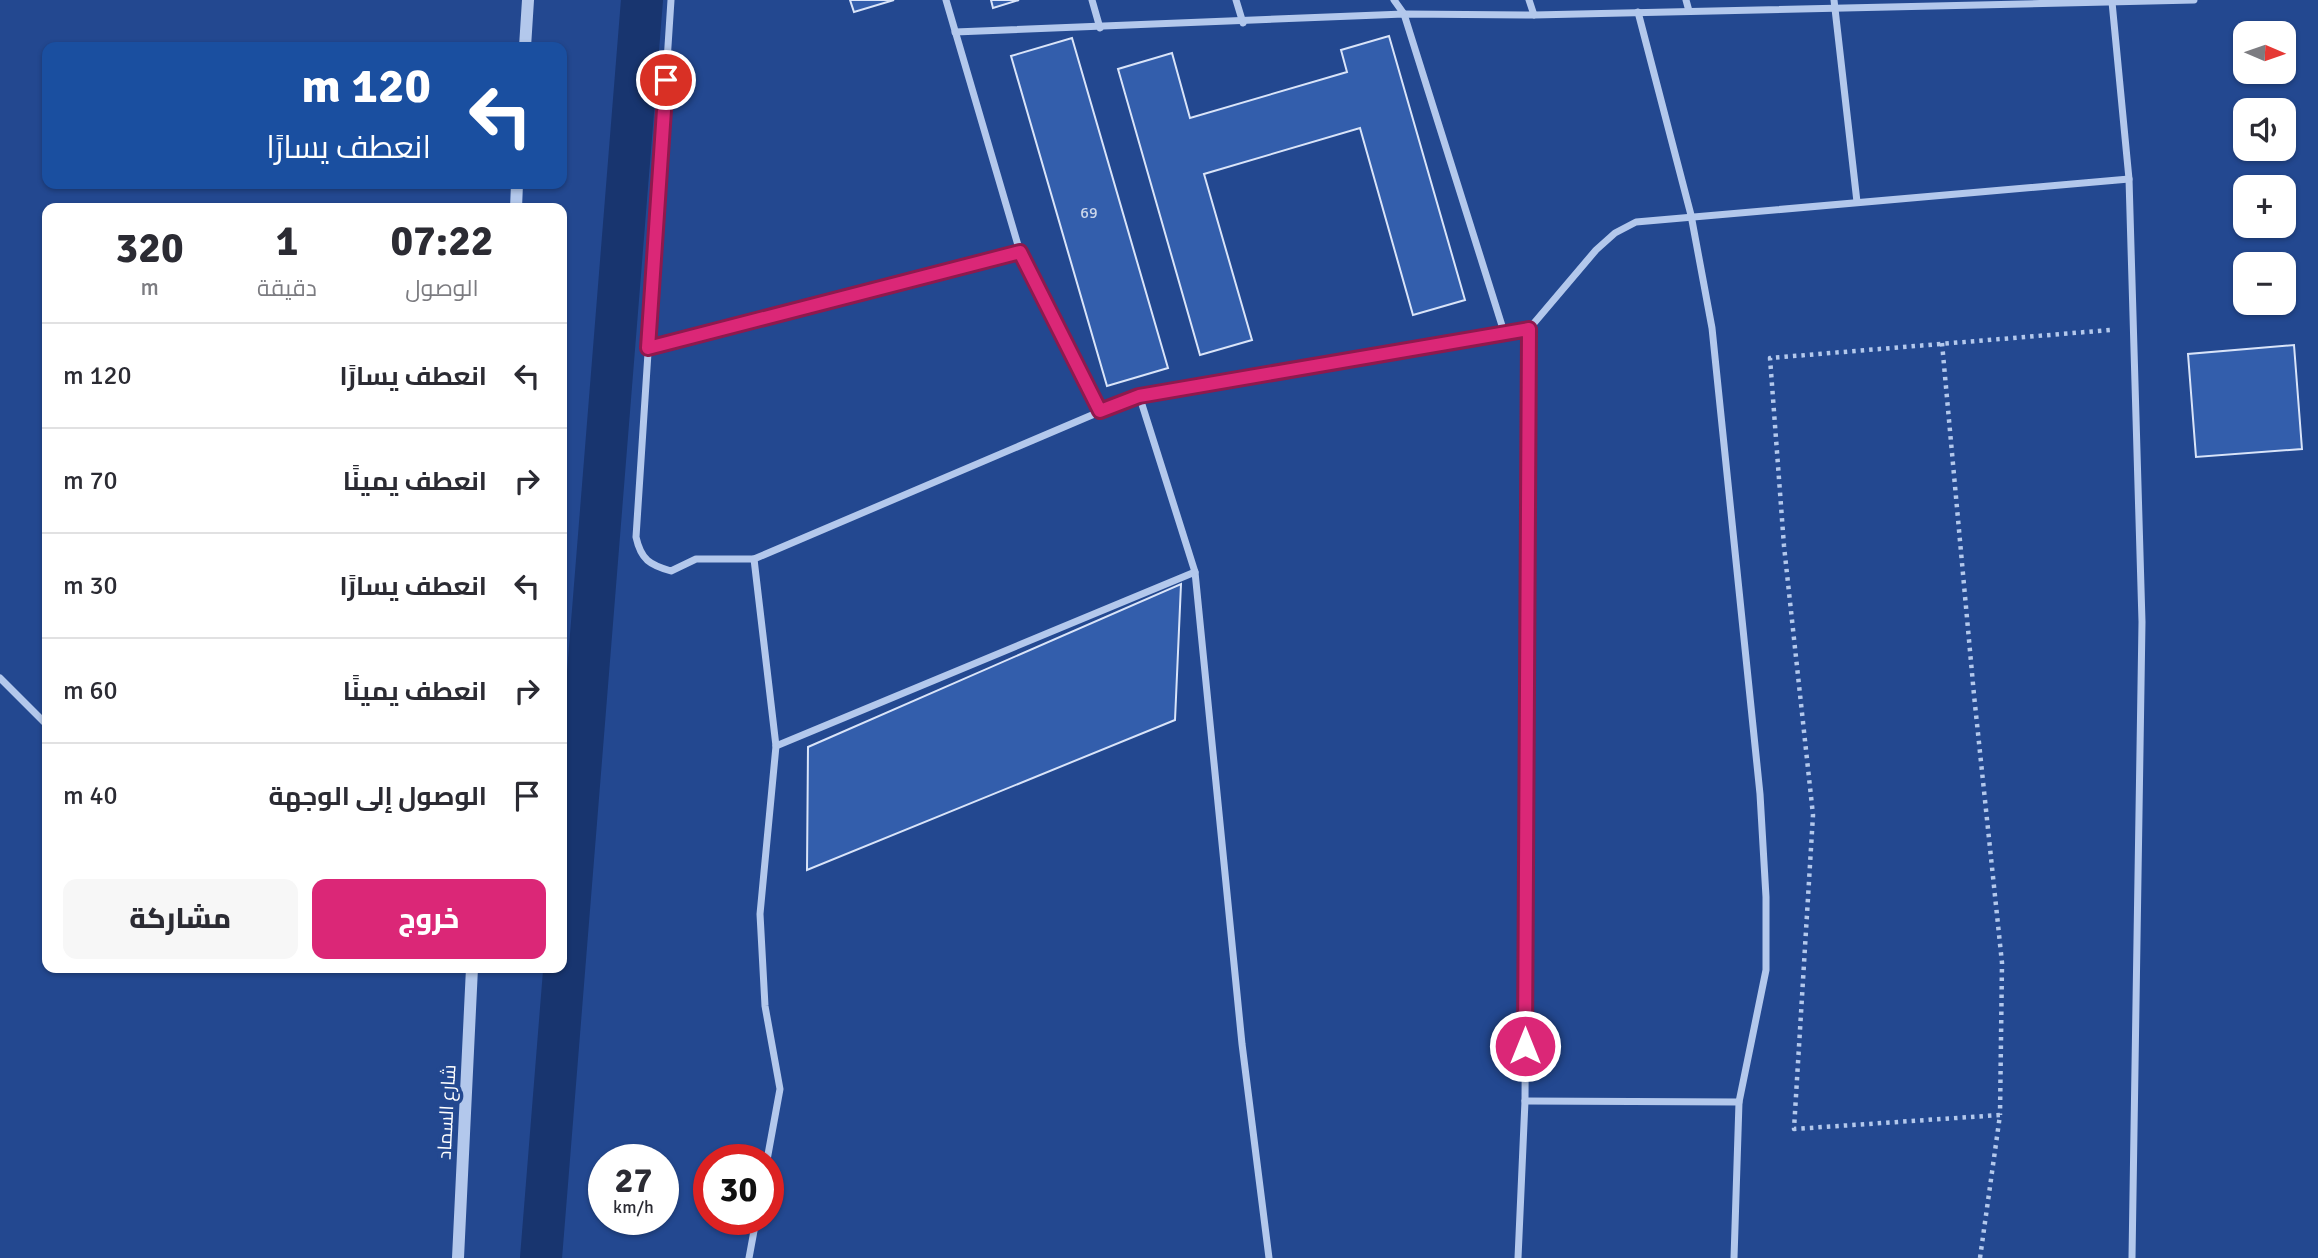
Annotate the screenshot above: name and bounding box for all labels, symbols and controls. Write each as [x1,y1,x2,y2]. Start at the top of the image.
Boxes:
north arrow [2233,21,2296,84]
map controls [2233,21,2296,315]
pin [636,50,696,110]
text: 120 m [301,56,431,116]
icon: arrive [647,61,685,99]
icon: left [455,70,546,161]
button: sound [2233,98,2296,161]
text: انعطف يسارًا [266,128,431,167]
button: + [2233,175,2296,238]
house number: 69 [1080,203,1098,223]
text: 1 [276,216,298,267]
text: 07:22 [390,216,494,267]
text: 320 [116,223,184,274]
button: − [2233,252,2296,315]
text: m [140,273,159,302]
text: دقيقة [257,274,317,303]
text: الوصول [405,274,479,303]
icon: left [508,357,546,395]
text: 120 m [63,360,132,392]
text: انعطف يسارًا [339,361,487,393]
icon: right [508,462,546,500]
text: 70 m [63,465,118,497]
text: انعطف يمينًا [343,466,487,498]
icon: left [508,567,546,605]
text: 30 m [63,570,118,602]
text: انعطف يسارًا [339,571,487,603]
icon: right [508,672,546,710]
text: 60 m [63,675,118,707]
text: انعطف يمينًا [343,676,487,708]
icon: arrive [508,777,546,815]
text: 40 m [63,780,118,812]
text: الوصول إلى الوجهة [268,781,487,813]
button: مشاركة [63,879,298,959]
button: خروج [312,879,546,959]
position arrow [1488,1009,1562,1083]
street label: شارع السماد [433,1064,462,1160]
speed limit sign: 30 [693,1144,784,1235]
text: 27 [615,1159,652,1202]
text: km/h [613,1196,654,1218]

